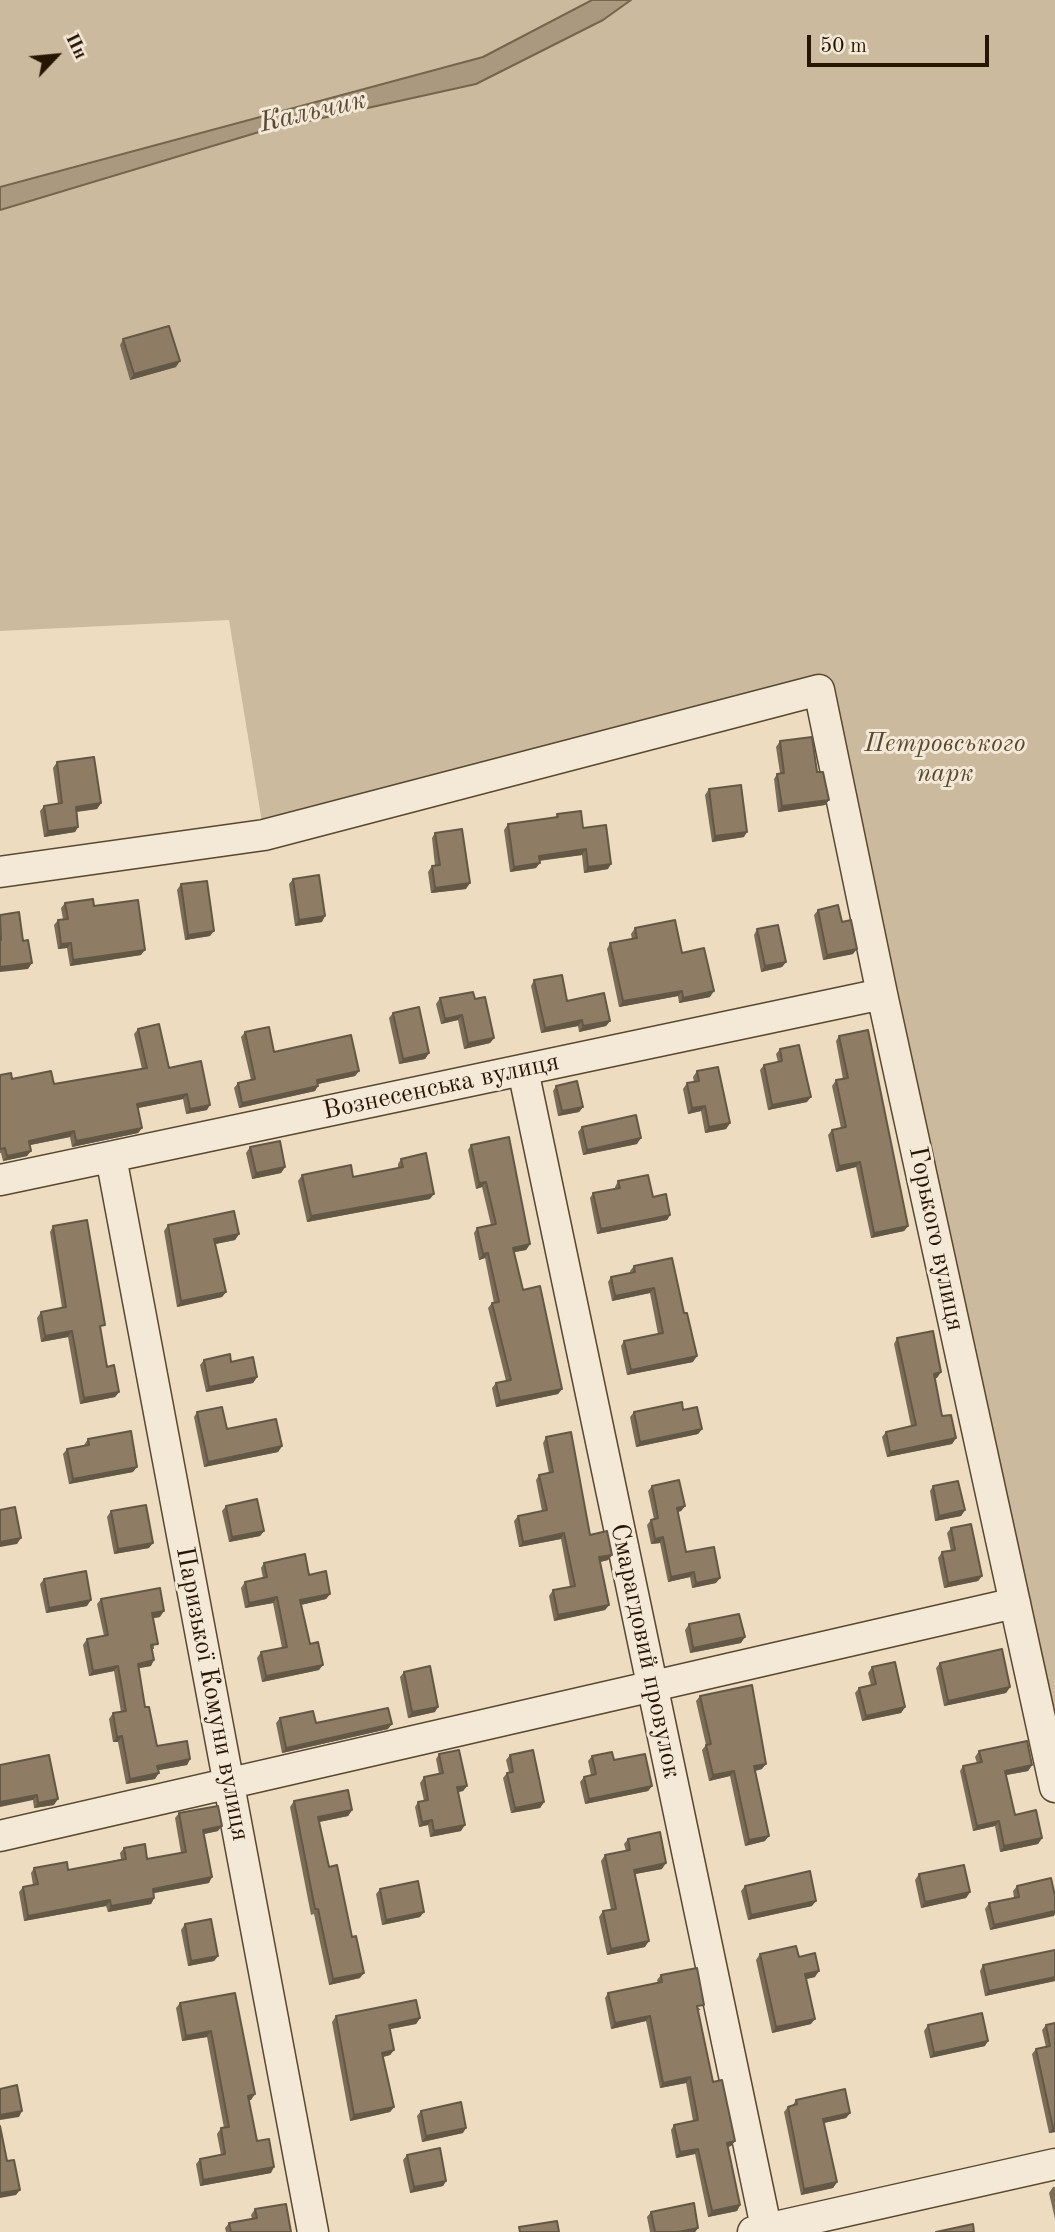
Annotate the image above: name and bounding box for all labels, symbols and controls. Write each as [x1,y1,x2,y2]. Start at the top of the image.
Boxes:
north arrow [21,21,91,91]
scale bar [810,21,992,65]
text: Пн [61,31,90,63]
text: 50 m [820,36,867,57]
water label: Кальчик [256,83,370,141]
park label: Петровського парк [864,728,1026,790]
street label: Вознесенська вулиця [320,1047,562,1127]
street label: Горького вулиця [901,1144,971,1334]
street label: Смарагдовий провулок [603,1521,687,1781]
street label: Паризької Комуни вулиця [168,1544,256,1844]

